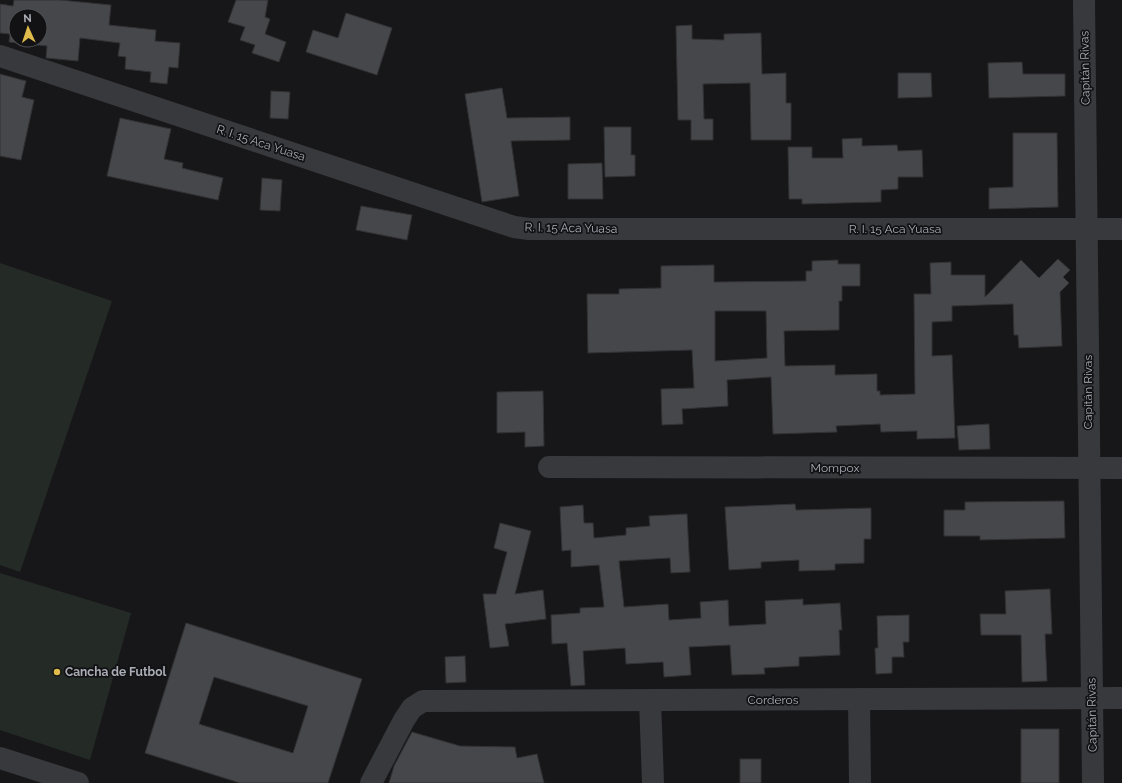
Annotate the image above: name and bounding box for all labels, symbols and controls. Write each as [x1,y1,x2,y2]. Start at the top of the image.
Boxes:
north arrow [8,8,48,48]
text: N [23,12,32,25]
street label: Capitán Rivas [1077,30,1093,105]
street label: R. I. 15 Aca Yuasa [215,122,307,164]
street label: R. I. 15 Aca Yuasa [525,220,617,236]
street label: R. I. 15 Aca Yuasa [849,222,941,236]
street label: Capitán Rivas [1081,355,1095,429]
street label: Mompox [811,461,859,475]
place label: Cancha de Futbol [65,665,166,679]
marker: Cancha de Futbol [52,667,62,677]
street label: Capitán Rivas [1084,677,1100,752]
street label: Corderos [748,693,799,707]

